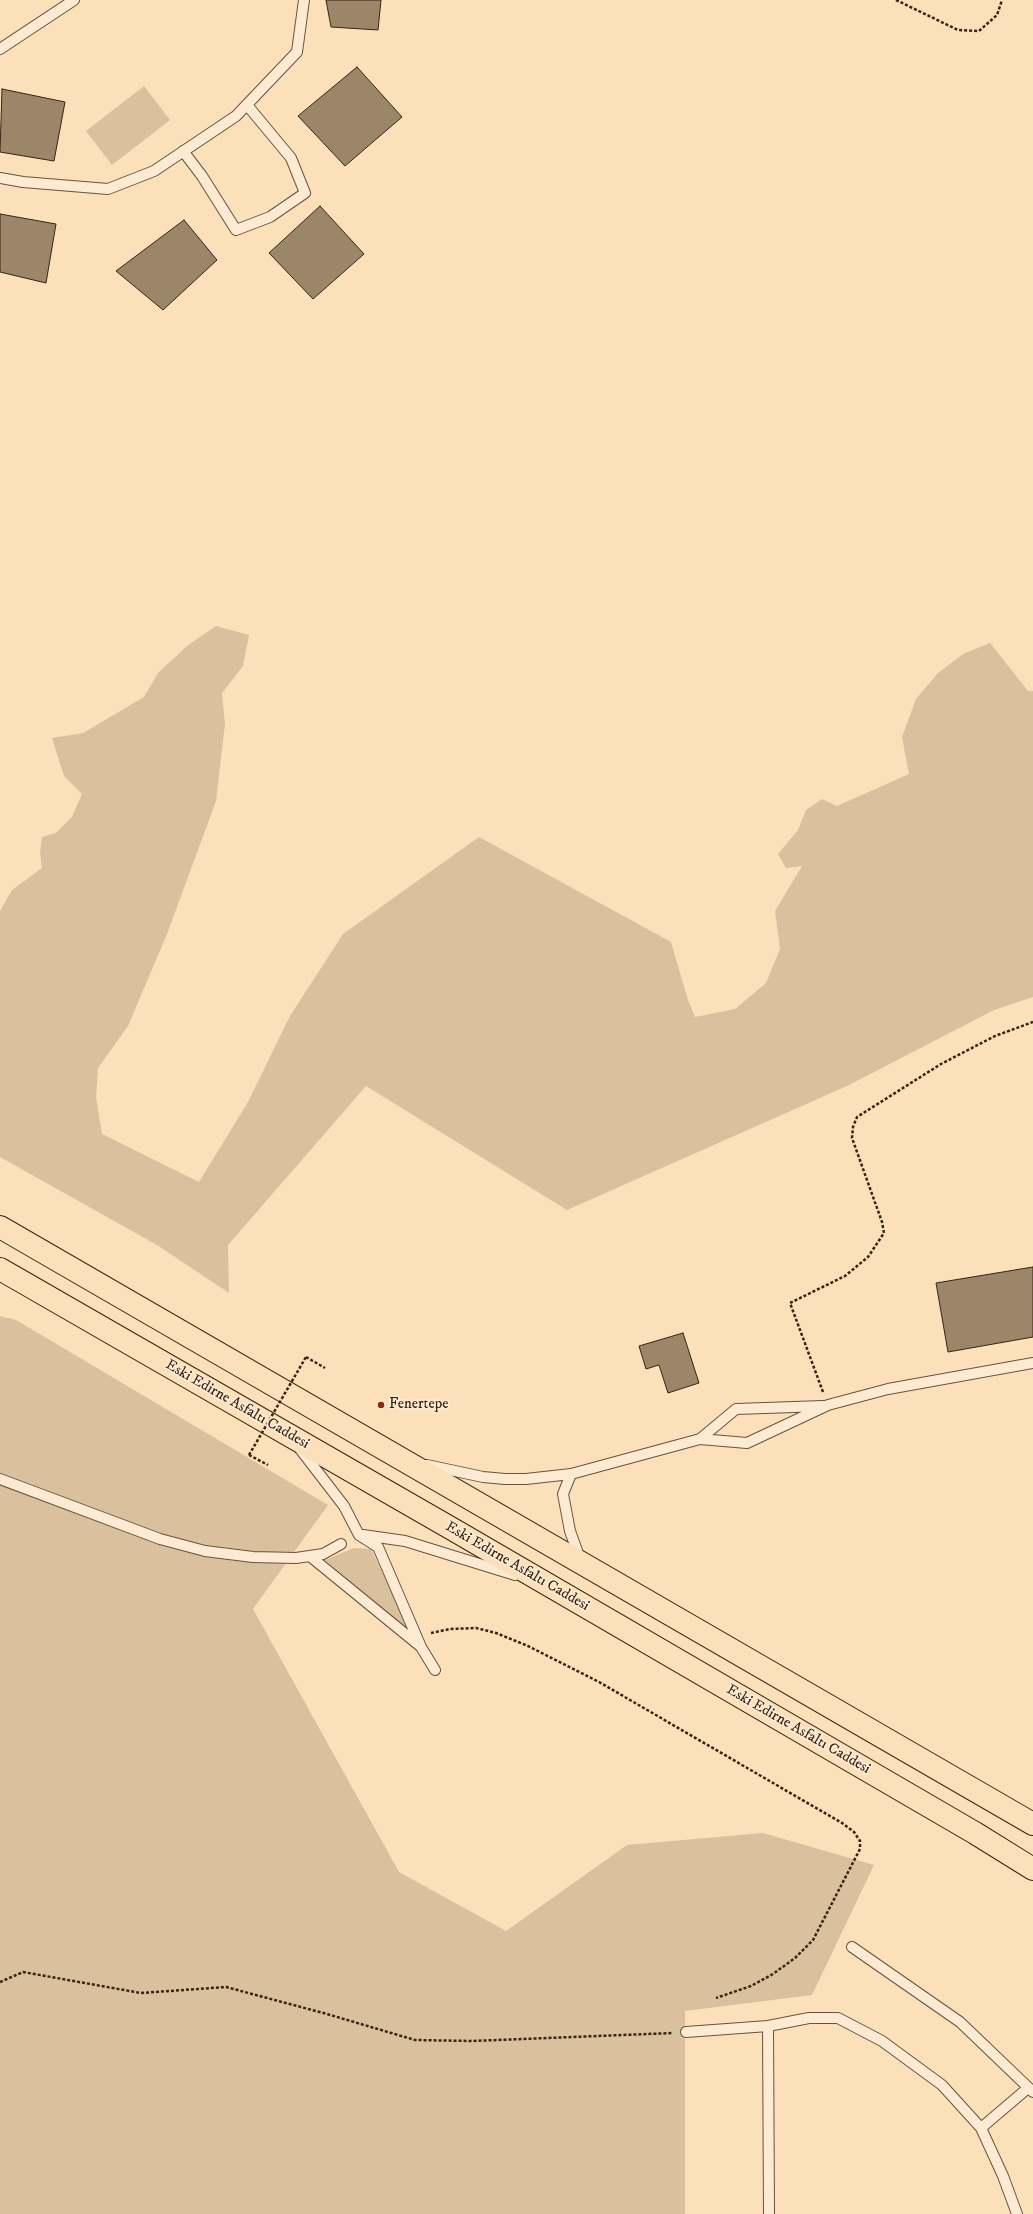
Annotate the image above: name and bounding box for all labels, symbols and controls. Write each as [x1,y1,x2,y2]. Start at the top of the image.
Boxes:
street label: Eski Edirne Asfaltı Caddesi [162,1356,312,1454]
place label: Fenertepe [389,1396,448,1414]
marker: Fenertepe [376,1400,386,1410]
street label: Eski Edirne Asfaltı Caddesi [442,1518,592,1616]
street label: Eski Edirne Asfaltı Caddesi [723,1681,873,1779]

